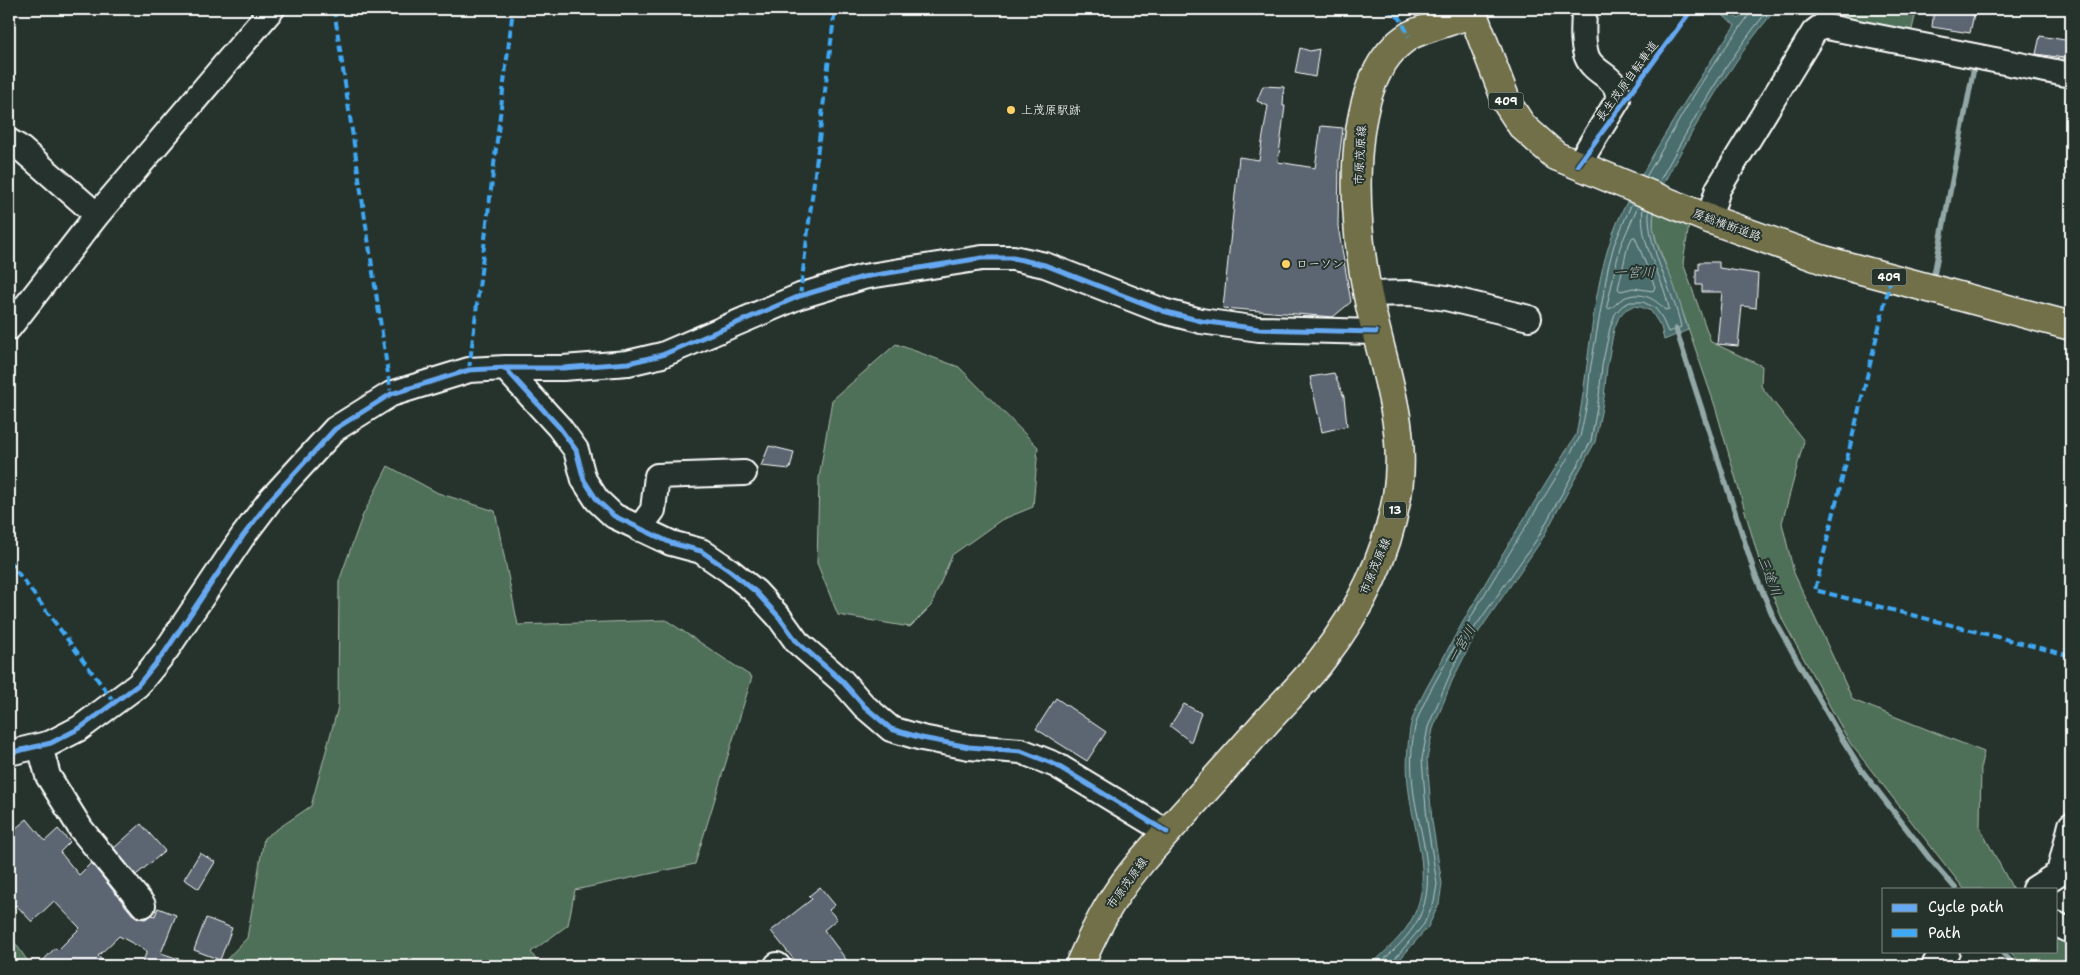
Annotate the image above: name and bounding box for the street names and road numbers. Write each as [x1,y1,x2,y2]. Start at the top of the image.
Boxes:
street label: 長生茂原自転車道 [1592,37,1662,125]
road number: 409 [1488,92,1524,110]
street label: 市原茂原線 [1350,125,1370,185]
street label: 房総横断道路 [1690,205,1764,245]
road number: 409 [1872,268,1906,286]
road number: 13 [1384,502,1406,518]
street label: 市原茂原線 [1356,535,1394,597]
street label: 市原茂原線 [1103,854,1151,912]

